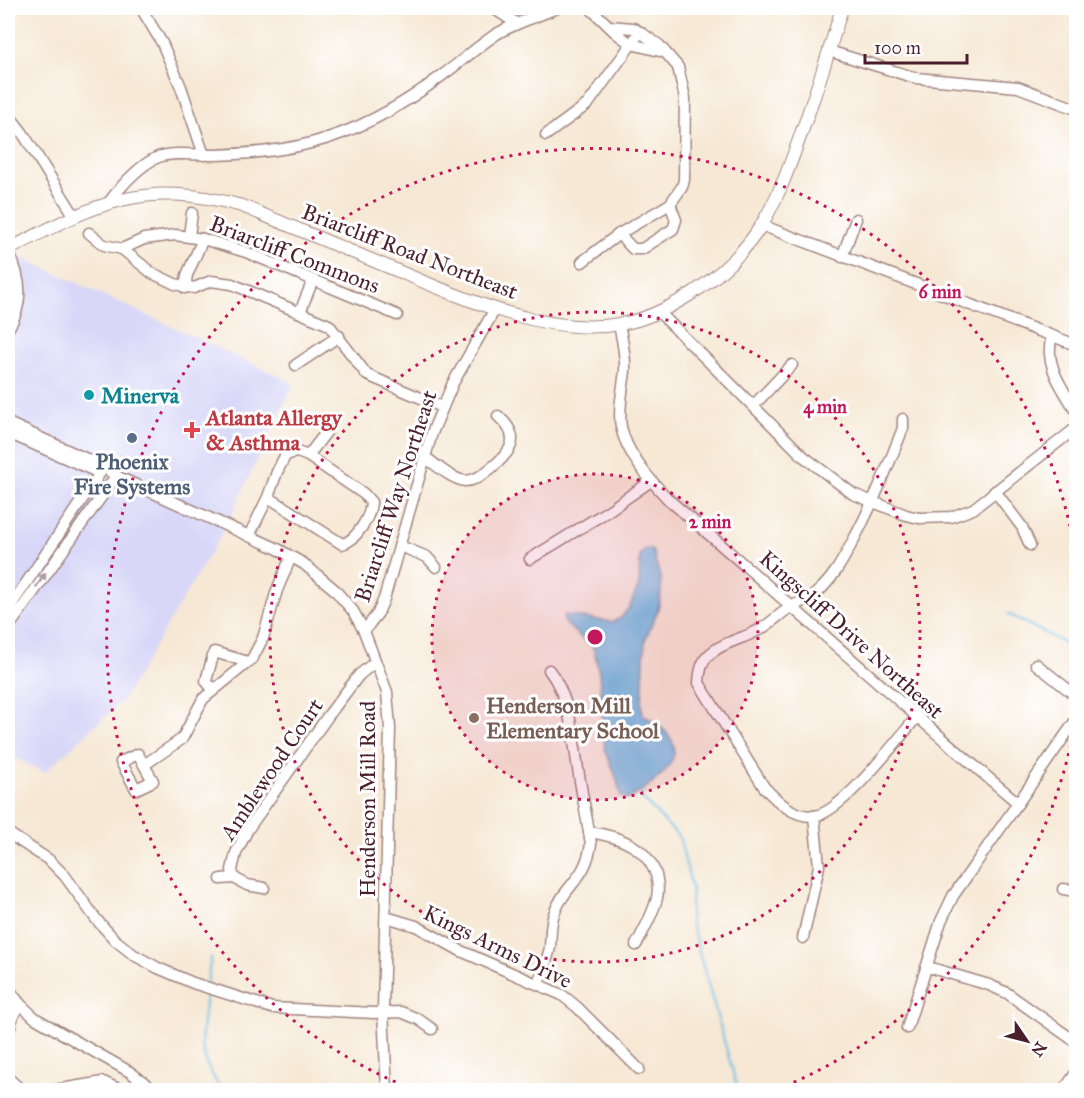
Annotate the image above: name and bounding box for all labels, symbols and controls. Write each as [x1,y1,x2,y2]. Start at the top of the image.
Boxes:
scale bar [865,27,967,65]
text: 100 m [874,37,921,59]
street label: Briarcliff Road Northeast [298,198,522,305]
street label: Briarcliff Commons [206,210,384,299]
text: 6 min [919,281,962,303]
place label: Minerva [101,382,180,409]
street label: Briarcliff Way Northeast [348,387,443,606]
marker: Minerva [82,388,96,402]
text: 4 min [803,396,847,419]
place label: Atlanta Allergy & Asthma [204,404,344,456]
marker: Atlanta Allergy & Asthma [183,421,201,439]
marker: Phoenix Fire Systems [125,431,139,445]
place label: Phoenix Fire Systems [74,448,190,500]
text: 2 min [689,511,732,533]
street label: Kingscliff Drive Northeast [754,545,949,724]
one-way arrow [35,572,46,588]
centre of rings [585,627,605,647]
place label: Henderson Mill Elementary School [486,692,660,744]
street label: Amblewood Court [213,693,329,846]
street label: Henderson Mill Road [354,701,381,897]
marker: Henderson Mill Elementary School [467,711,481,725]
street label: Kings Arms Drive [419,899,576,994]
north arrow [997,1011,1057,1071]
text: N [1027,1038,1051,1061]

